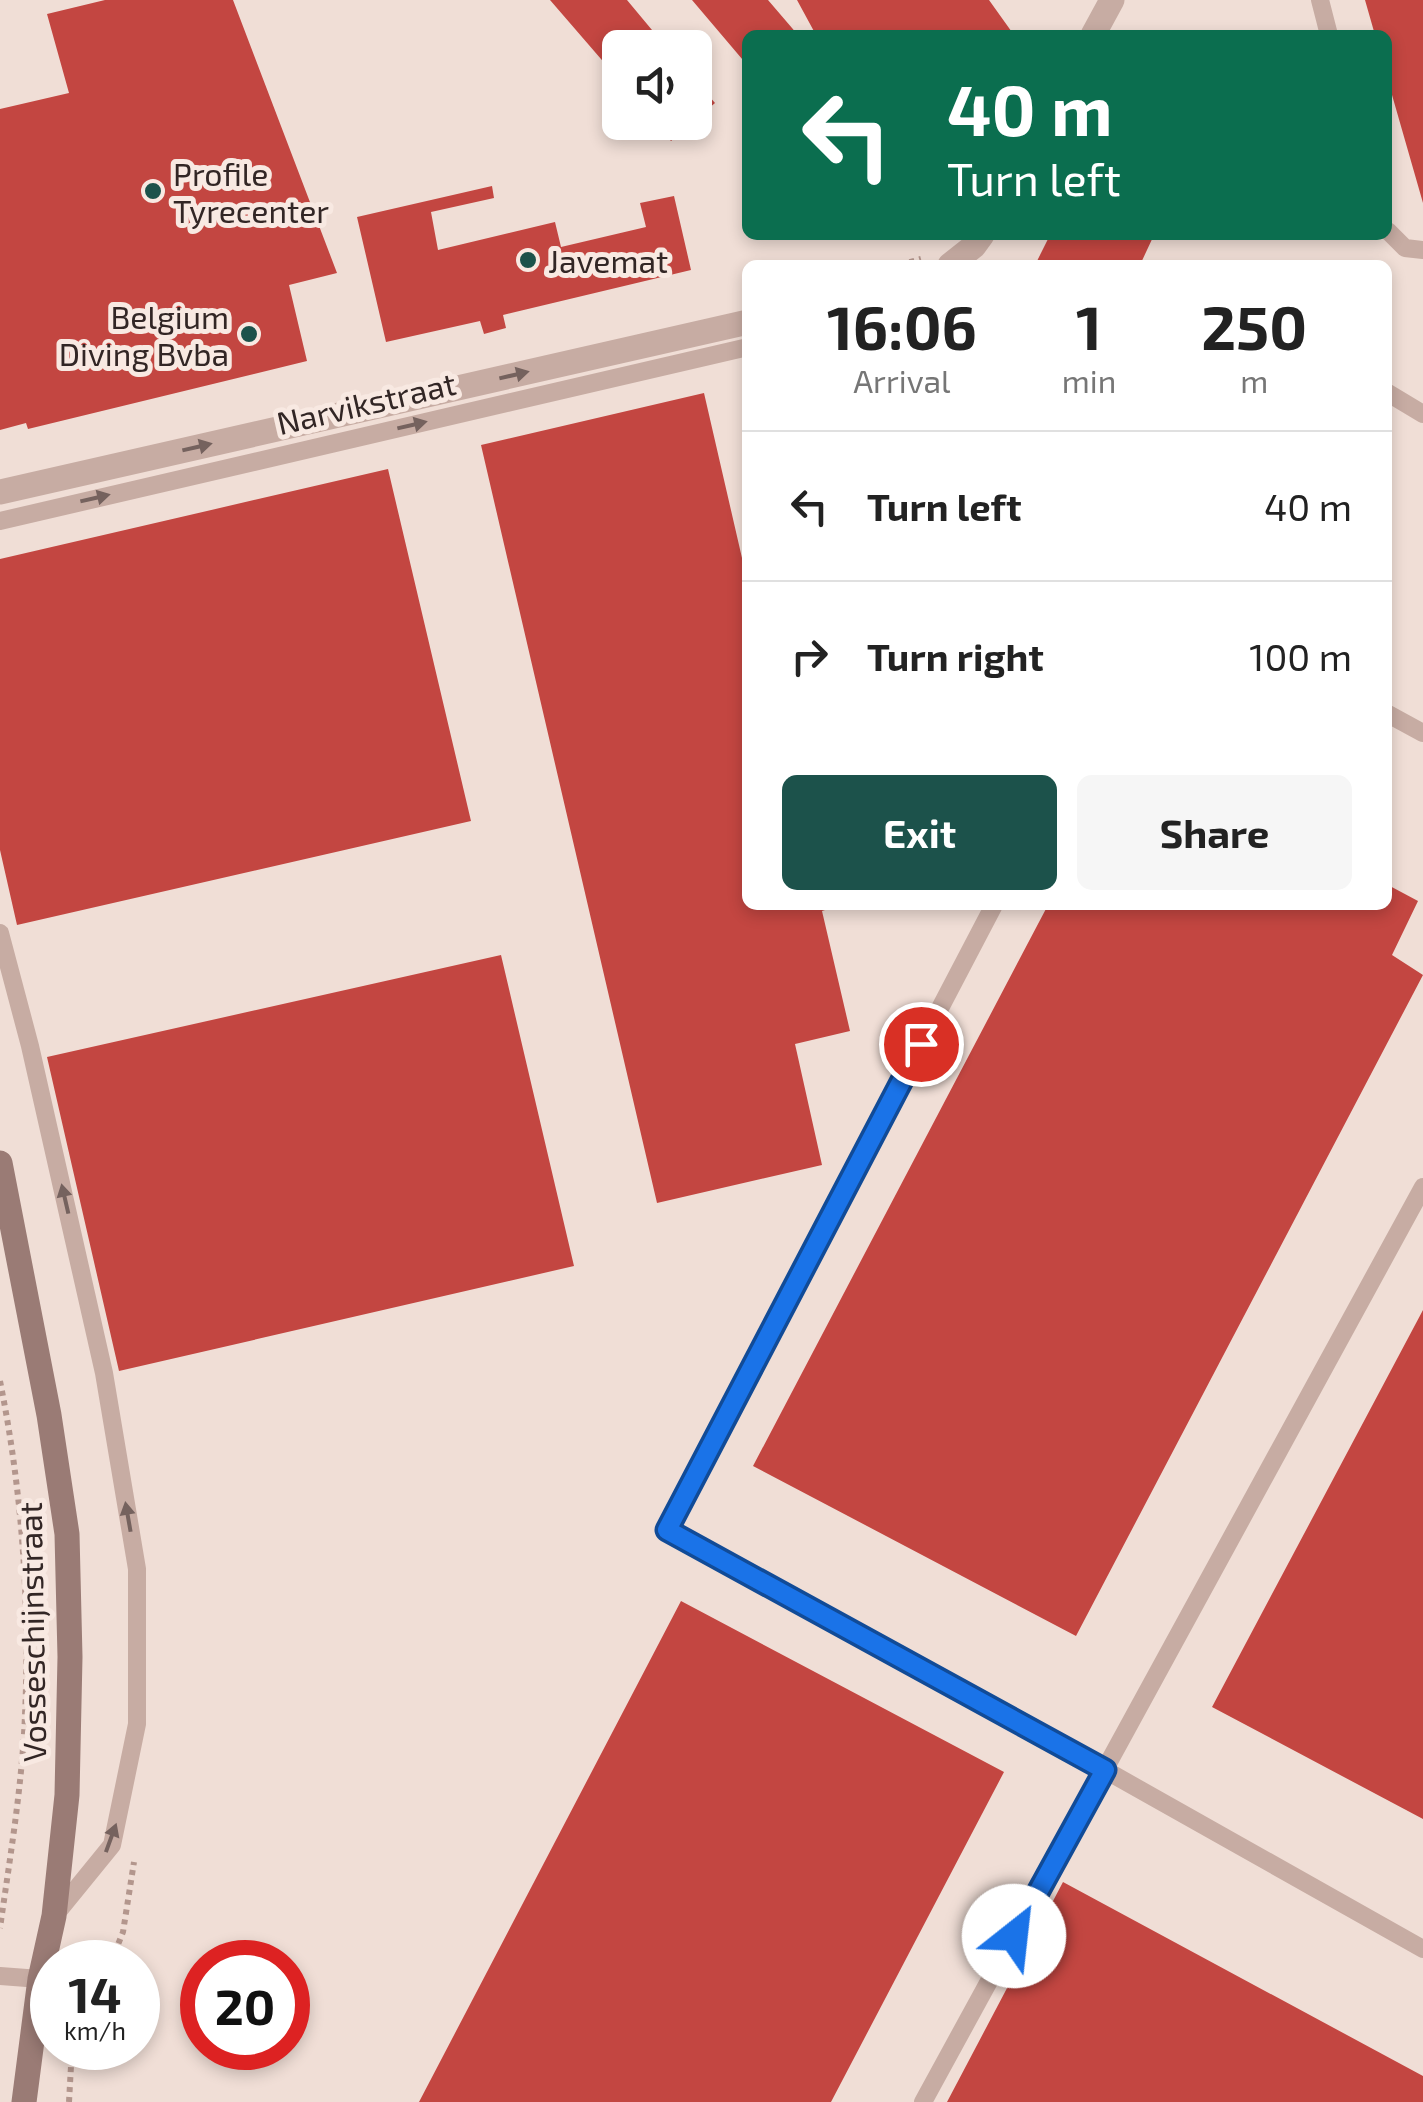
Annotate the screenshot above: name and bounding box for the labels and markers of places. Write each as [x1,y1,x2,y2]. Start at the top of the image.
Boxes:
place label: Profile Tyrecenter [173,154,329,229]
marker: Profile Tyrecenter [142,180,164,202]
place label: Javemat [548,241,668,279]
marker: Javemat [517,249,539,271]
place label: Belgium Diving Bvba [59,297,229,372]
marker: Belgium Diving Bvba [238,323,260,345]
pin [879,1002,964,1087]

